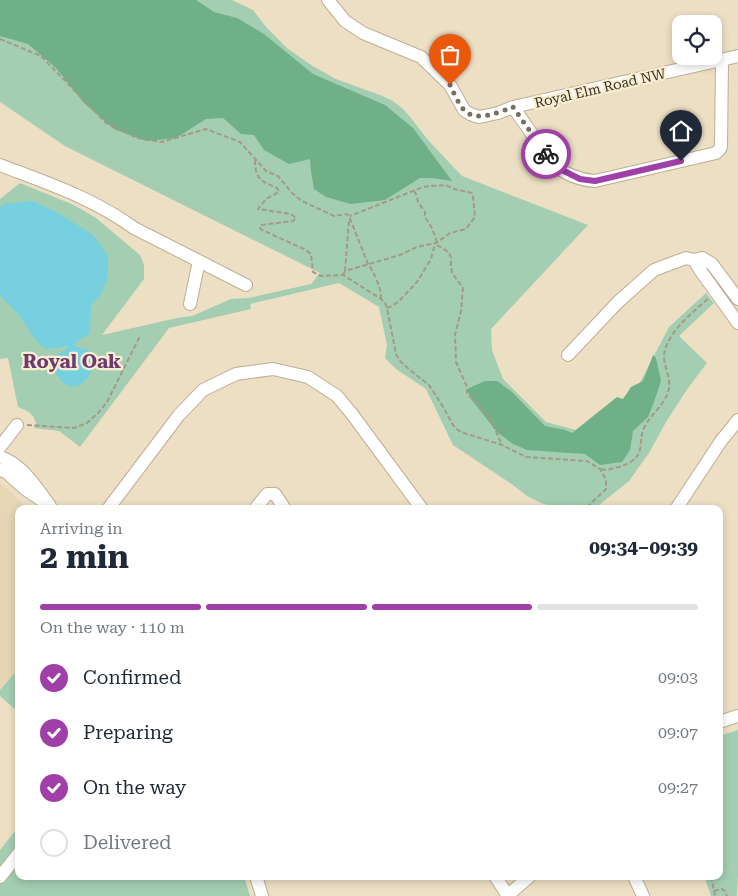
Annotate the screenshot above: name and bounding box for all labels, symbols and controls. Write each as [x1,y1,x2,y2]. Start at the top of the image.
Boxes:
map controls [672,15,722,65]
button: locate [672,15,722,65]
pin [429,34,471,85]
icon: bag [436,41,464,69]
street label: Royal Elm Road NW [533,65,668,111]
pin [660,110,702,161]
icon: home [667,117,695,145]
courier [521,129,571,179]
icon: bike [532,140,560,168]
district label: Royal Oak [23,350,121,373]
text: Arriving in [40,519,123,538]
text: 09:34–09:39 [589,536,698,559]
text: 2 min [40,538,129,576]
text: On the way · 110 m [40,618,185,637]
icon: check [40,664,68,692]
text: Confirmed [83,666,181,689]
text: 09:03 [658,668,698,687]
icon: check [40,719,68,747]
text: Preparing [83,721,173,744]
text: 09:07 [658,723,698,742]
icon: check [40,774,68,802]
text: On the way [83,776,186,799]
text: 09:27 [658,778,698,797]
text: Delivered [83,831,171,854]

